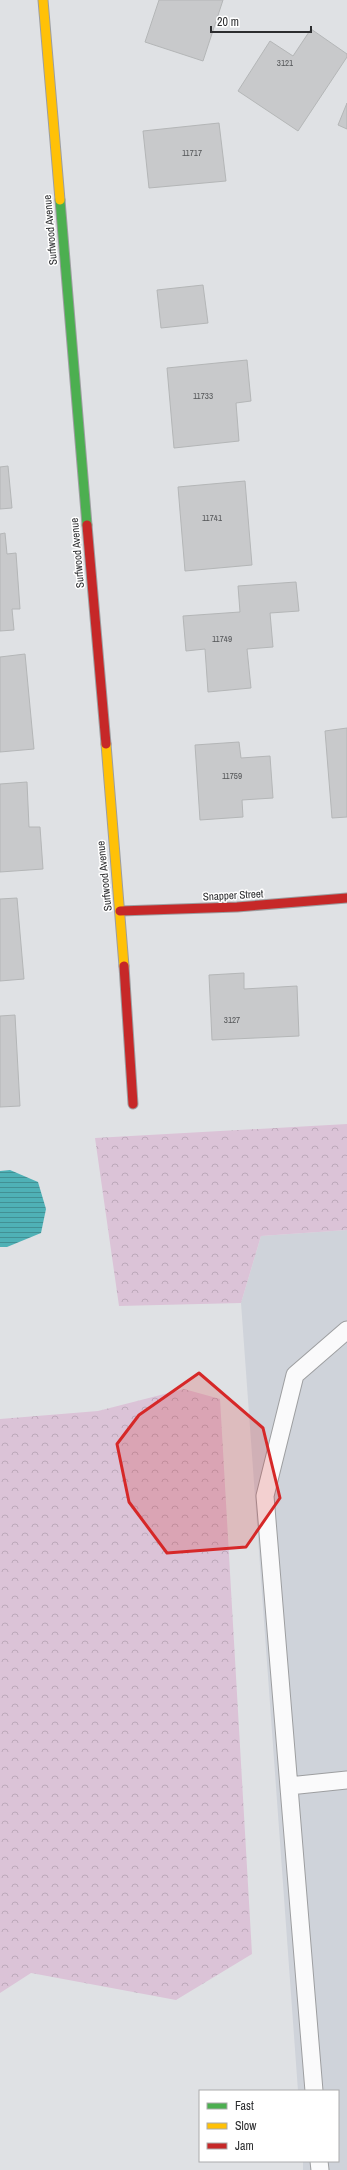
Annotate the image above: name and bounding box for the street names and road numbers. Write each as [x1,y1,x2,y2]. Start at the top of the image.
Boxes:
street label: Surfwood Avenue [40,194,60,266]
street label: Surfwood Avenue [67,517,87,589]
street label: Surfwood Avenue [93,840,115,912]
street label: Snapper Street [202,886,264,904]

